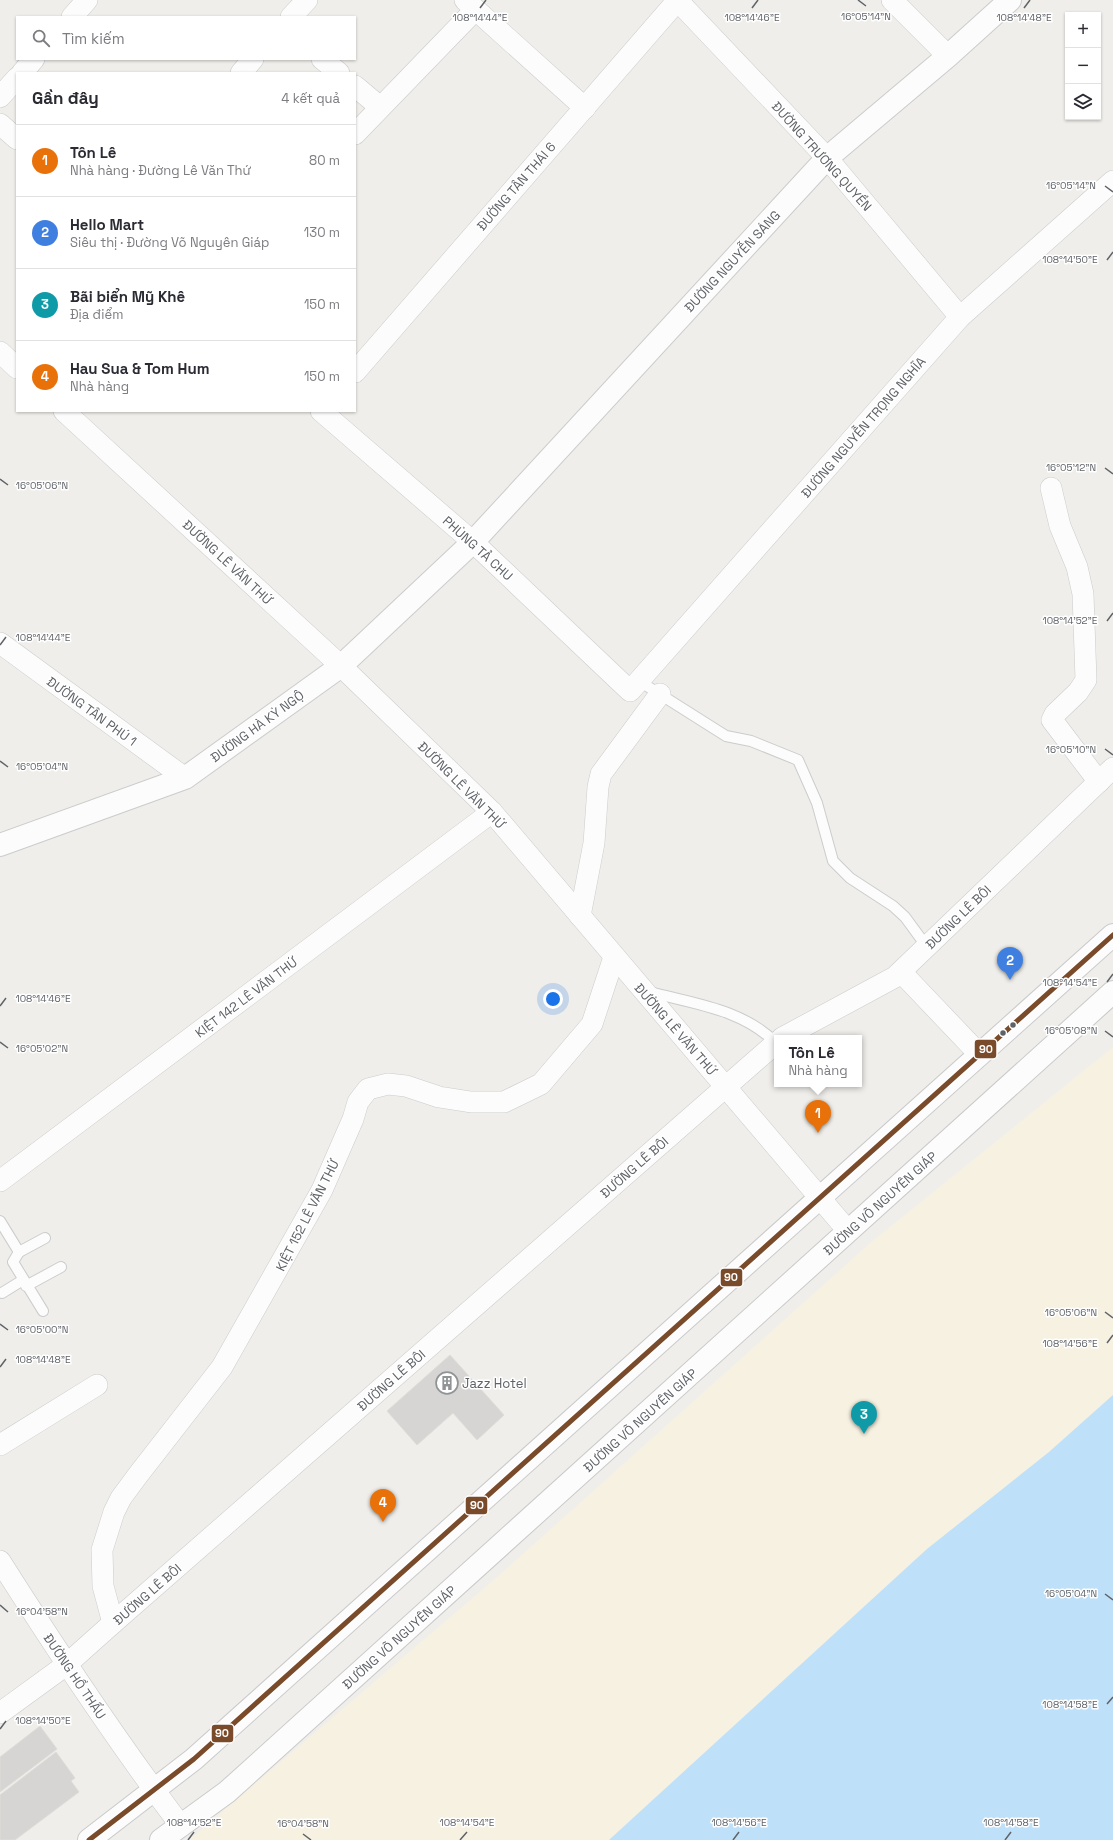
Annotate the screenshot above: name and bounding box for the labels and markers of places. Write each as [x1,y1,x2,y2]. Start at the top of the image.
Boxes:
pin: 2 [997,947,1023,980]
unlabelled marker [1008,1020,1018,1030]
unlabelled marker [998,1028,1008,1038]
pin: 1 [805,1100,831,1133]
building icon: Jazz Hotel [434,1370,460,1396]
place label: Jazz Hotel [462,1375,527,1392]
pin: 3 [851,1401,877,1434]
pin: 4 [370,1489,396,1522]

